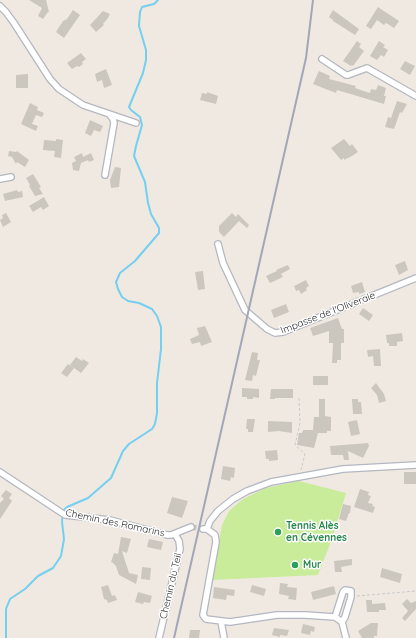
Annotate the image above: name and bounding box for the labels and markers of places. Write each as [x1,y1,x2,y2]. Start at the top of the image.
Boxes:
place label: Tennis Alès en Cévennes [286,520,347,544]
marker: Tennis Alès en Cévennes [273,527,283,537]
place label: Mur [303,559,321,571]
marker: Mur [290,560,300,570]

